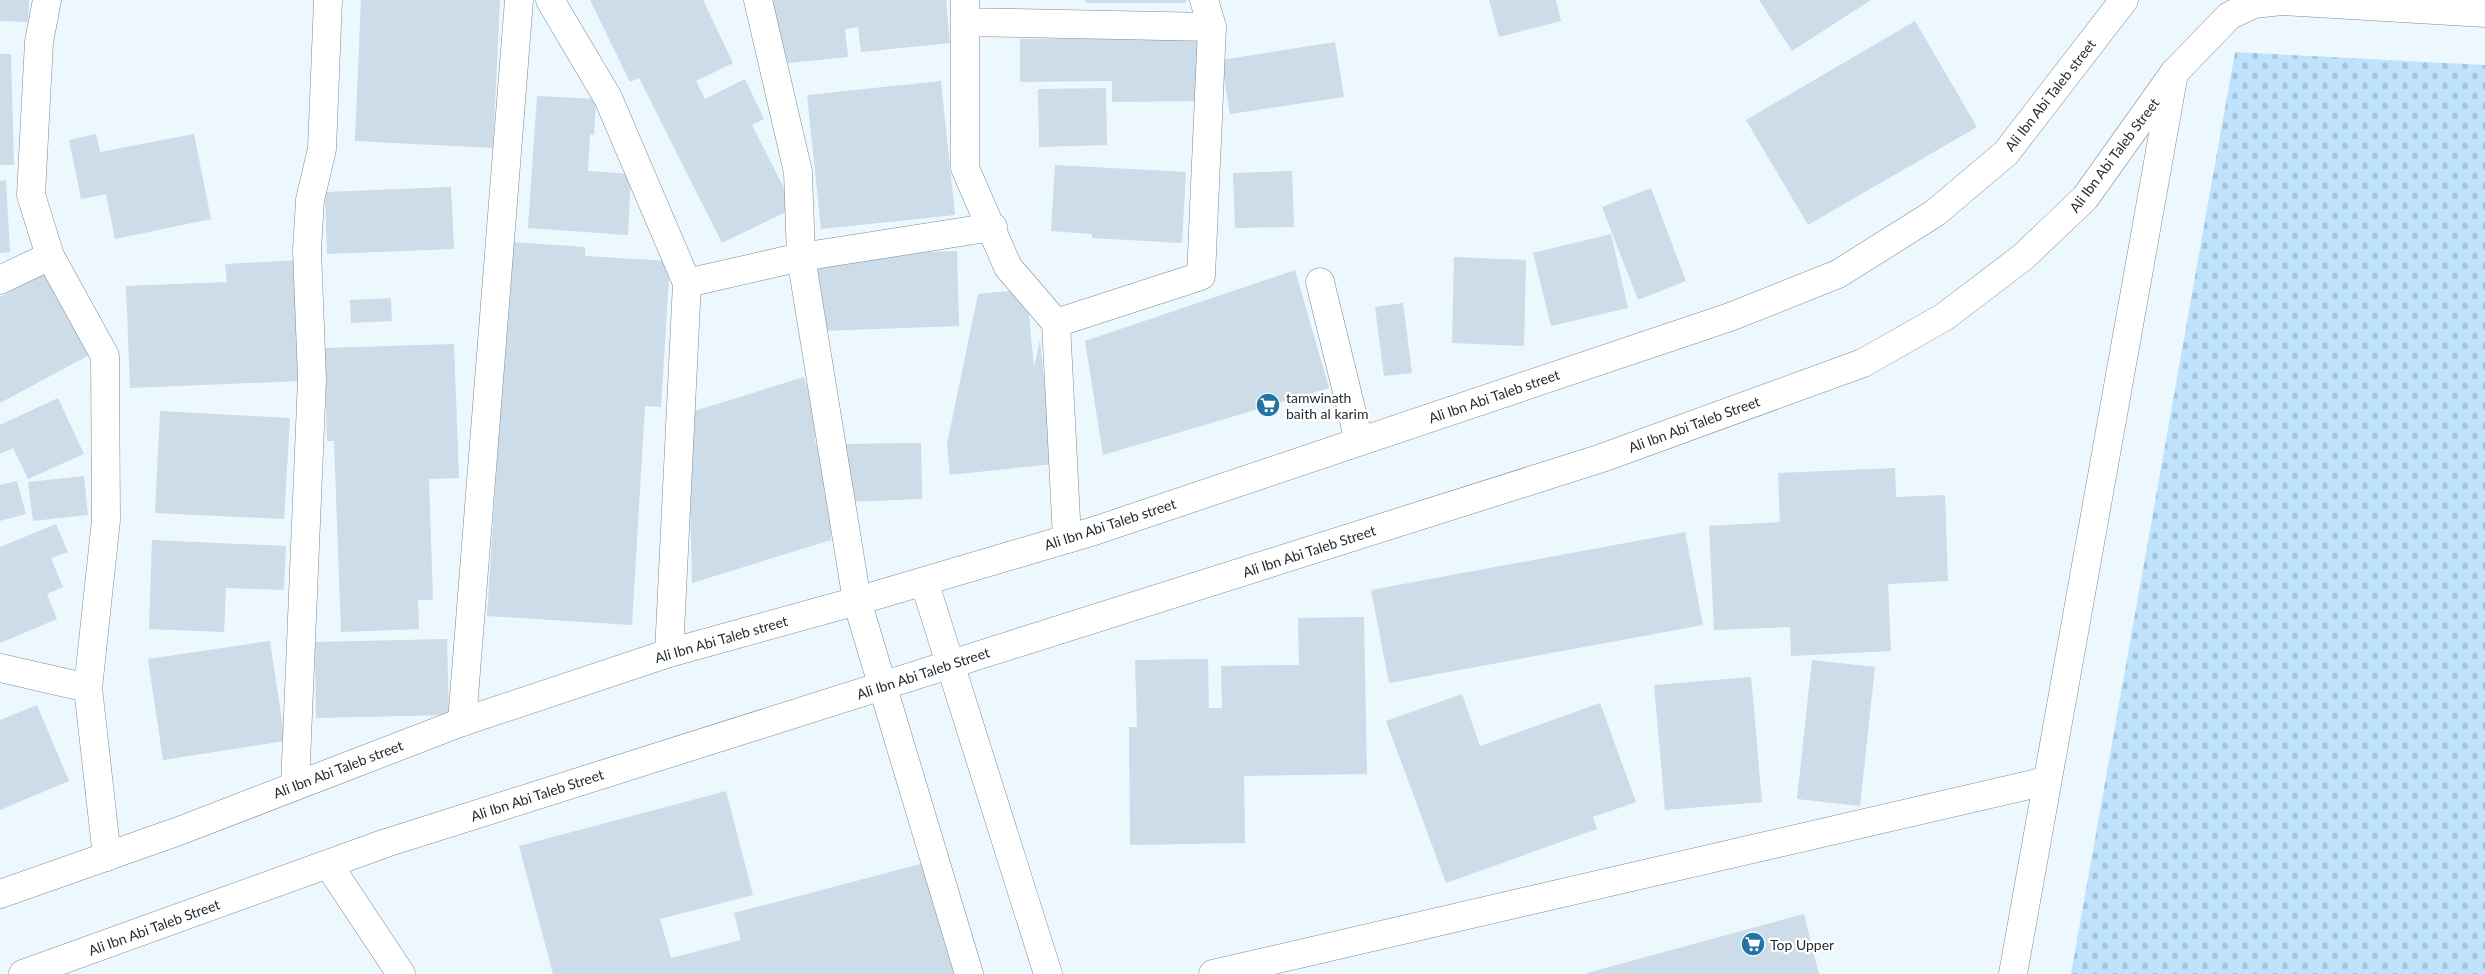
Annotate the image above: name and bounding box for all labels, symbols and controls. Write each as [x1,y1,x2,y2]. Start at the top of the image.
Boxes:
street label: Ali Ibn Abi Taleb street [2001,36,2099,154]
street label: Ali Ibn Abi Taleb Street [2065,94,2163,216]
street label: Ali Ibn Abi Taleb street [1426,366,1562,426]
place label: tamwinath baith al karim [1286,389,1368,422]
supermarket icon: tamwinath baith al karim [1255,392,1281,418]
street label: Ali Ibn Abi Taleb Street [1626,392,1762,456]
street label: Ali Ibn Abi Taleb street [1042,495,1178,553]
street label: Ali Ibn Abi Taleb Street [1240,521,1378,581]
street label: Ali Ibn Abi Taleb street [653,612,789,666]
street label: Ali Ibn Abi Taleb Street [854,643,992,703]
street label: Ali Ibn Abi Taleb street [271,736,405,802]
street label: Ali Ibn Abi Taleb Street [468,765,606,825]
street label: Ali Ibn Abi Taleb Street [86,895,222,959]
supermarket icon: Top Upper [1740,931,1766,957]
place label: Top Upper [1770,936,1834,953]

